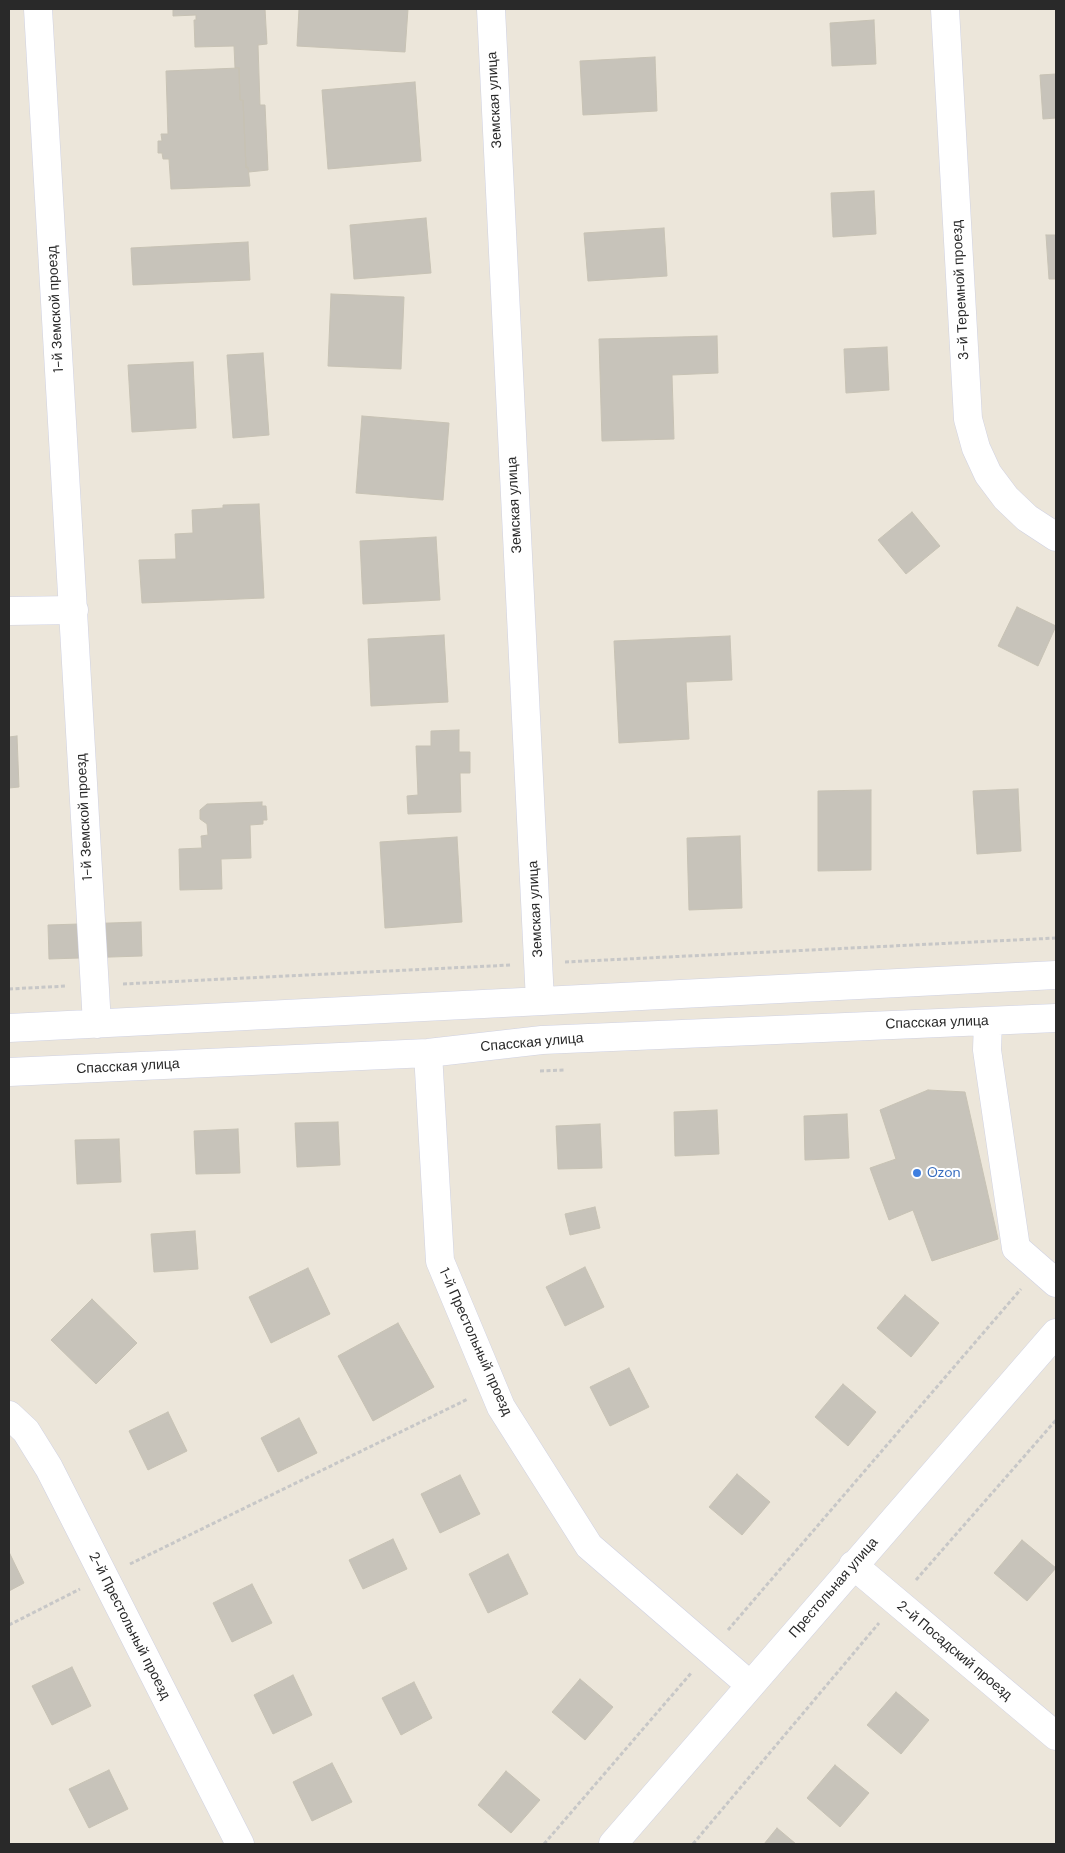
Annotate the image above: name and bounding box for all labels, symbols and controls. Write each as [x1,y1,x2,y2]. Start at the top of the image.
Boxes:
street label: Земская улица [484,51,506,149]
street label: 3-й Теремной проезд [949,220,973,360]
street label: 1-й Земской проезд [44,245,68,373]
street label: Земская улица [504,456,526,554]
street label: 1-й Земской проезд [73,753,97,881]
street label: Земская улица [525,860,547,958]
street label: Спасская улица [885,1013,989,1033]
street label: Спасская улица [480,1030,584,1056]
street label: Спасская улица [76,1056,180,1078]
place label: Ozon [927,1165,961,1181]
marker: Ozon [911,1167,923,1179]
street label: 1-й Престольный проезд [435,1266,515,1418]
street label: Престольная улица [786,1535,882,1641]
street label: 2-й Престольный проезд [84,1549,174,1703]
street label: 2-й Посадский проезд [893,1598,1015,1704]

